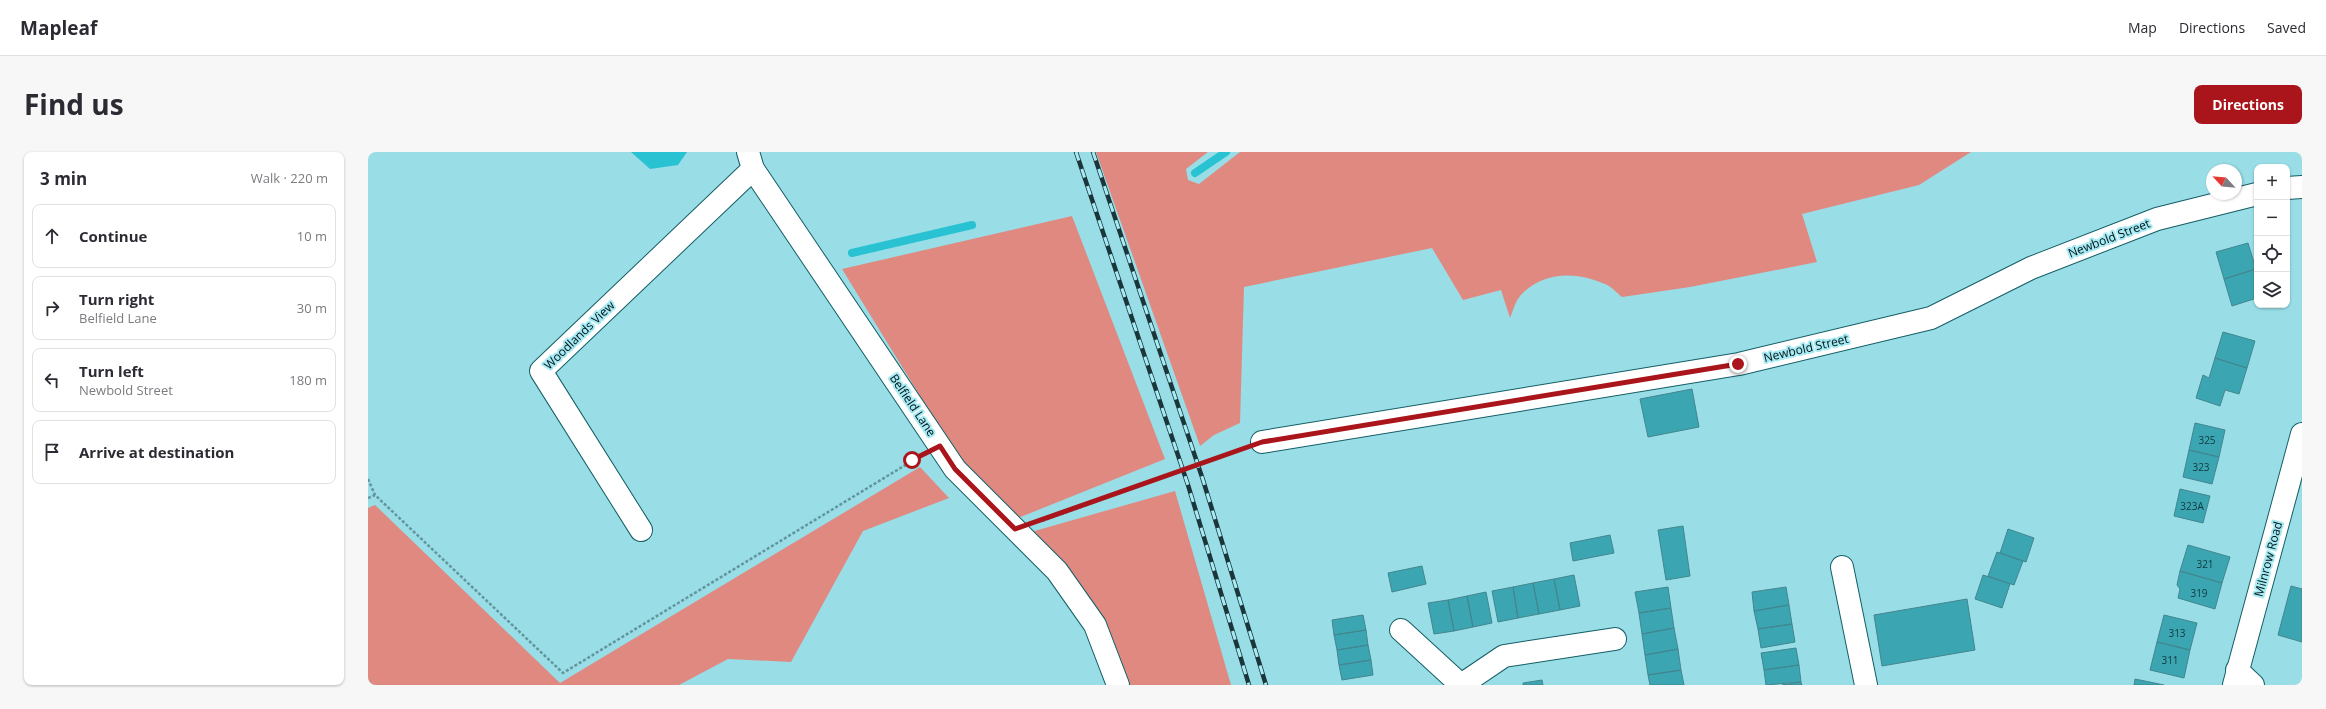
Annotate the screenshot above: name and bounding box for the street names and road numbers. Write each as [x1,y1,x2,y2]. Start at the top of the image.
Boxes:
street label: Newbold Street [2066,215,2152,261]
street label: Woodlands View [540,296,619,373]
street label: Newbold Street [1762,330,1850,366]
street label: Belfield Lane [886,370,940,440]
street label: Milnrow Road [2250,519,2286,599]

